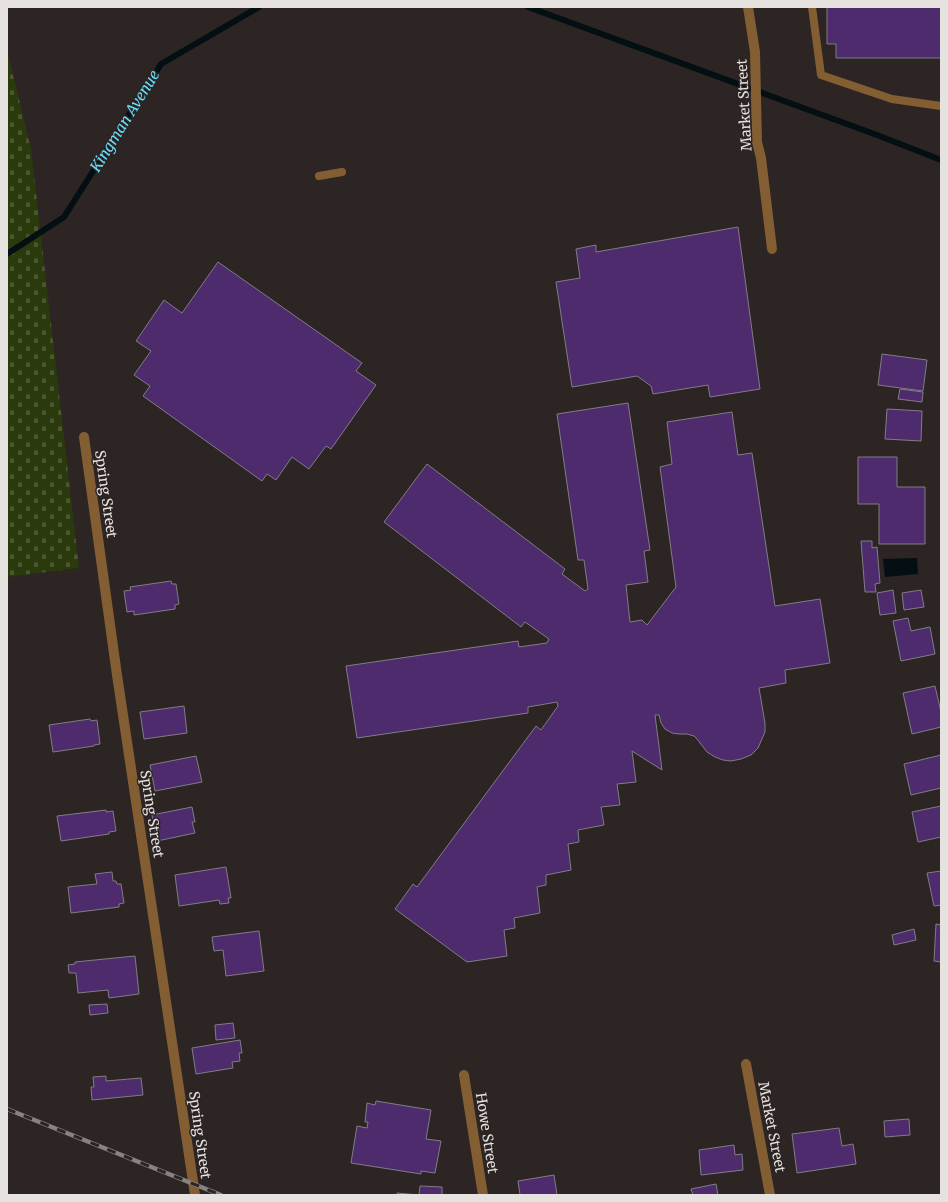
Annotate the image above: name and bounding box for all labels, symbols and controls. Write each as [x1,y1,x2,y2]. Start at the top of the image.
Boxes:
street label: Market Street [733,58,755,151]
water label: Kingman Avenue [85,66,164,176]
street label: Spring Street [91,449,121,540]
street label: Spring Street [136,769,168,860]
street label: Market Street [754,1080,790,1174]
street label: Spring Street [185,1090,215,1181]
street label: Howe Street [472,1091,502,1175]

